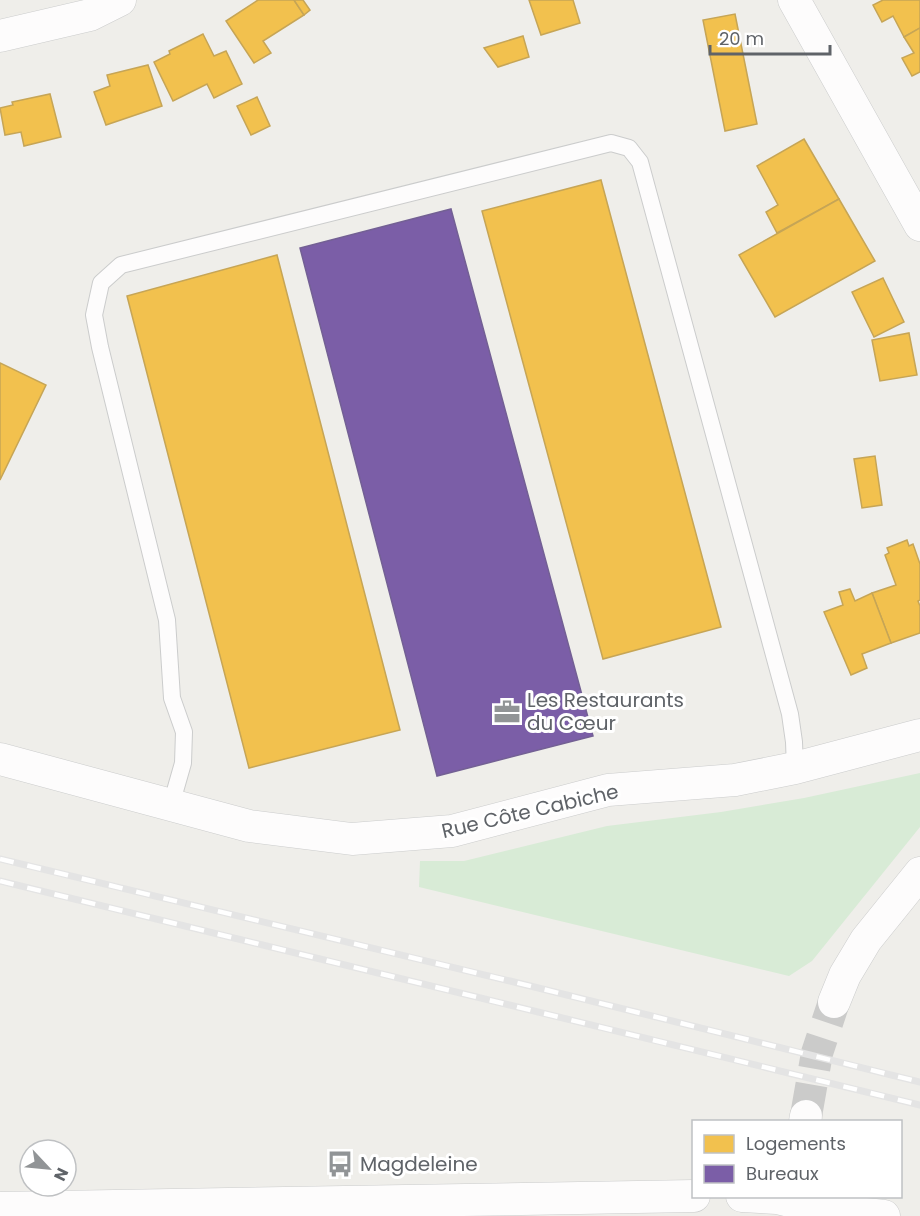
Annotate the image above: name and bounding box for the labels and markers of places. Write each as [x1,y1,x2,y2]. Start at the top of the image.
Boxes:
place label: Les Restaurants du Cœur [527,686,684,737]
office icon: Les Restaurants du Cœur [492,697,522,727]
bus stop icon: Magdeleine [325,1149,355,1179]
place label: Magdeleine [360,1150,478,1178]

